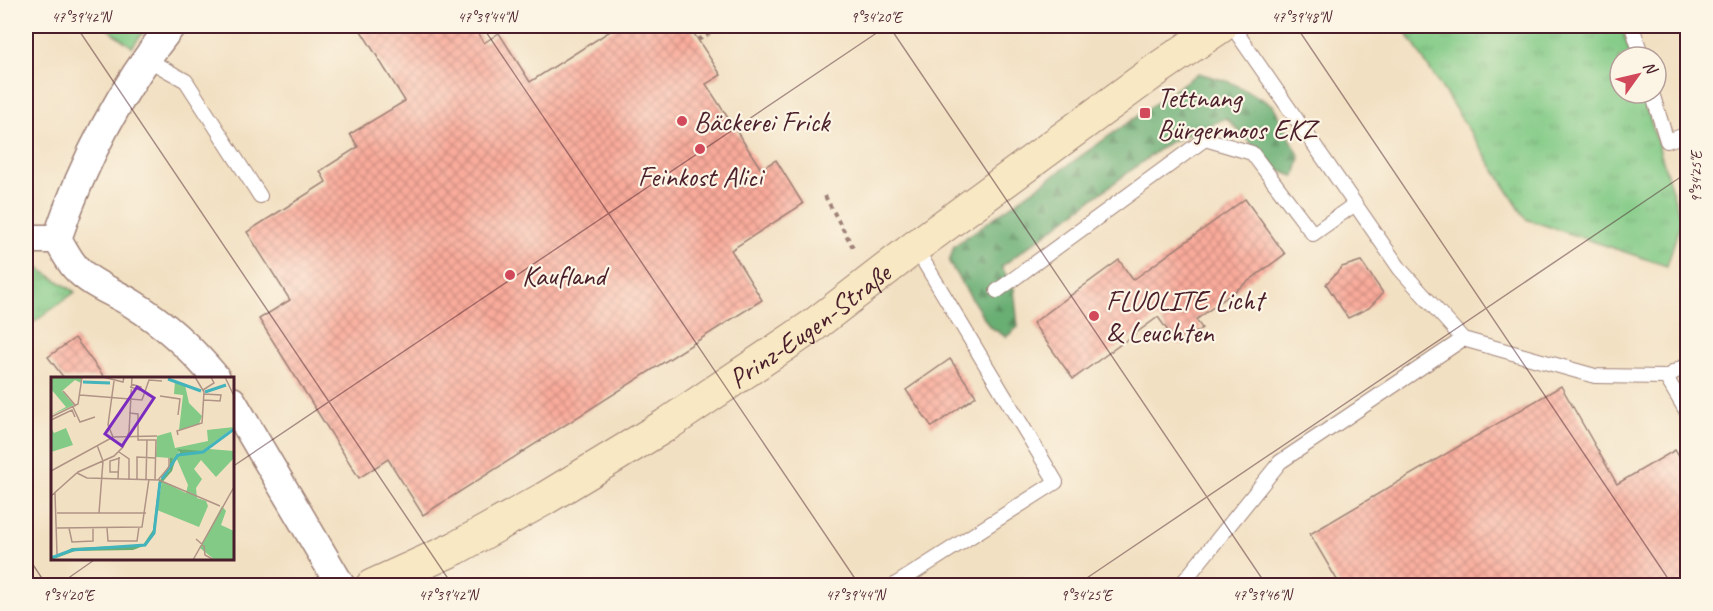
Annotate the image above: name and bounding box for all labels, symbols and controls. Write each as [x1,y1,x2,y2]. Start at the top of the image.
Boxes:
text: 47°39'42"N [51,8,114,27]
text: 47°39'44"N [457,8,520,27]
text: 9°34'20"E [850,8,904,27]
text: 47°39'48"N [1271,8,1334,27]
north arrow [1608,45,1668,105]
text: N [1639,57,1662,79]
place label: Tettnang Bürgermoos EKZ [1157,80,1321,147]
place label: Bäckerei Frick [694,104,831,139]
marker: Tettnang Bürgermoos EKZ [1138,106,1152,120]
marker: Bäckerei Frick [675,114,689,128]
marker: Feinkost Alici [693,142,707,156]
text: 9°34'25"E [1687,149,1706,203]
place label: Feinkost Alici [638,159,766,194]
street label: Prinz-Eugen-Straße [722,254,898,395]
place label: Kaufland [522,258,609,293]
marker: Kaufland [503,268,517,282]
place label: FLUOLITE Licht & Leuchten [1106,283,1267,350]
marker: FLUOLITE Licht & Leuchten [1087,309,1101,323]
inset map [51,377,234,560]
text: 9°34'20"E [42,586,96,605]
text: 47°39'42"N [418,586,481,605]
text: 47°39'44"N [825,586,888,605]
text: 9°34'25"E [1060,586,1114,605]
text: 47°39'46"N [1232,586,1295,605]

